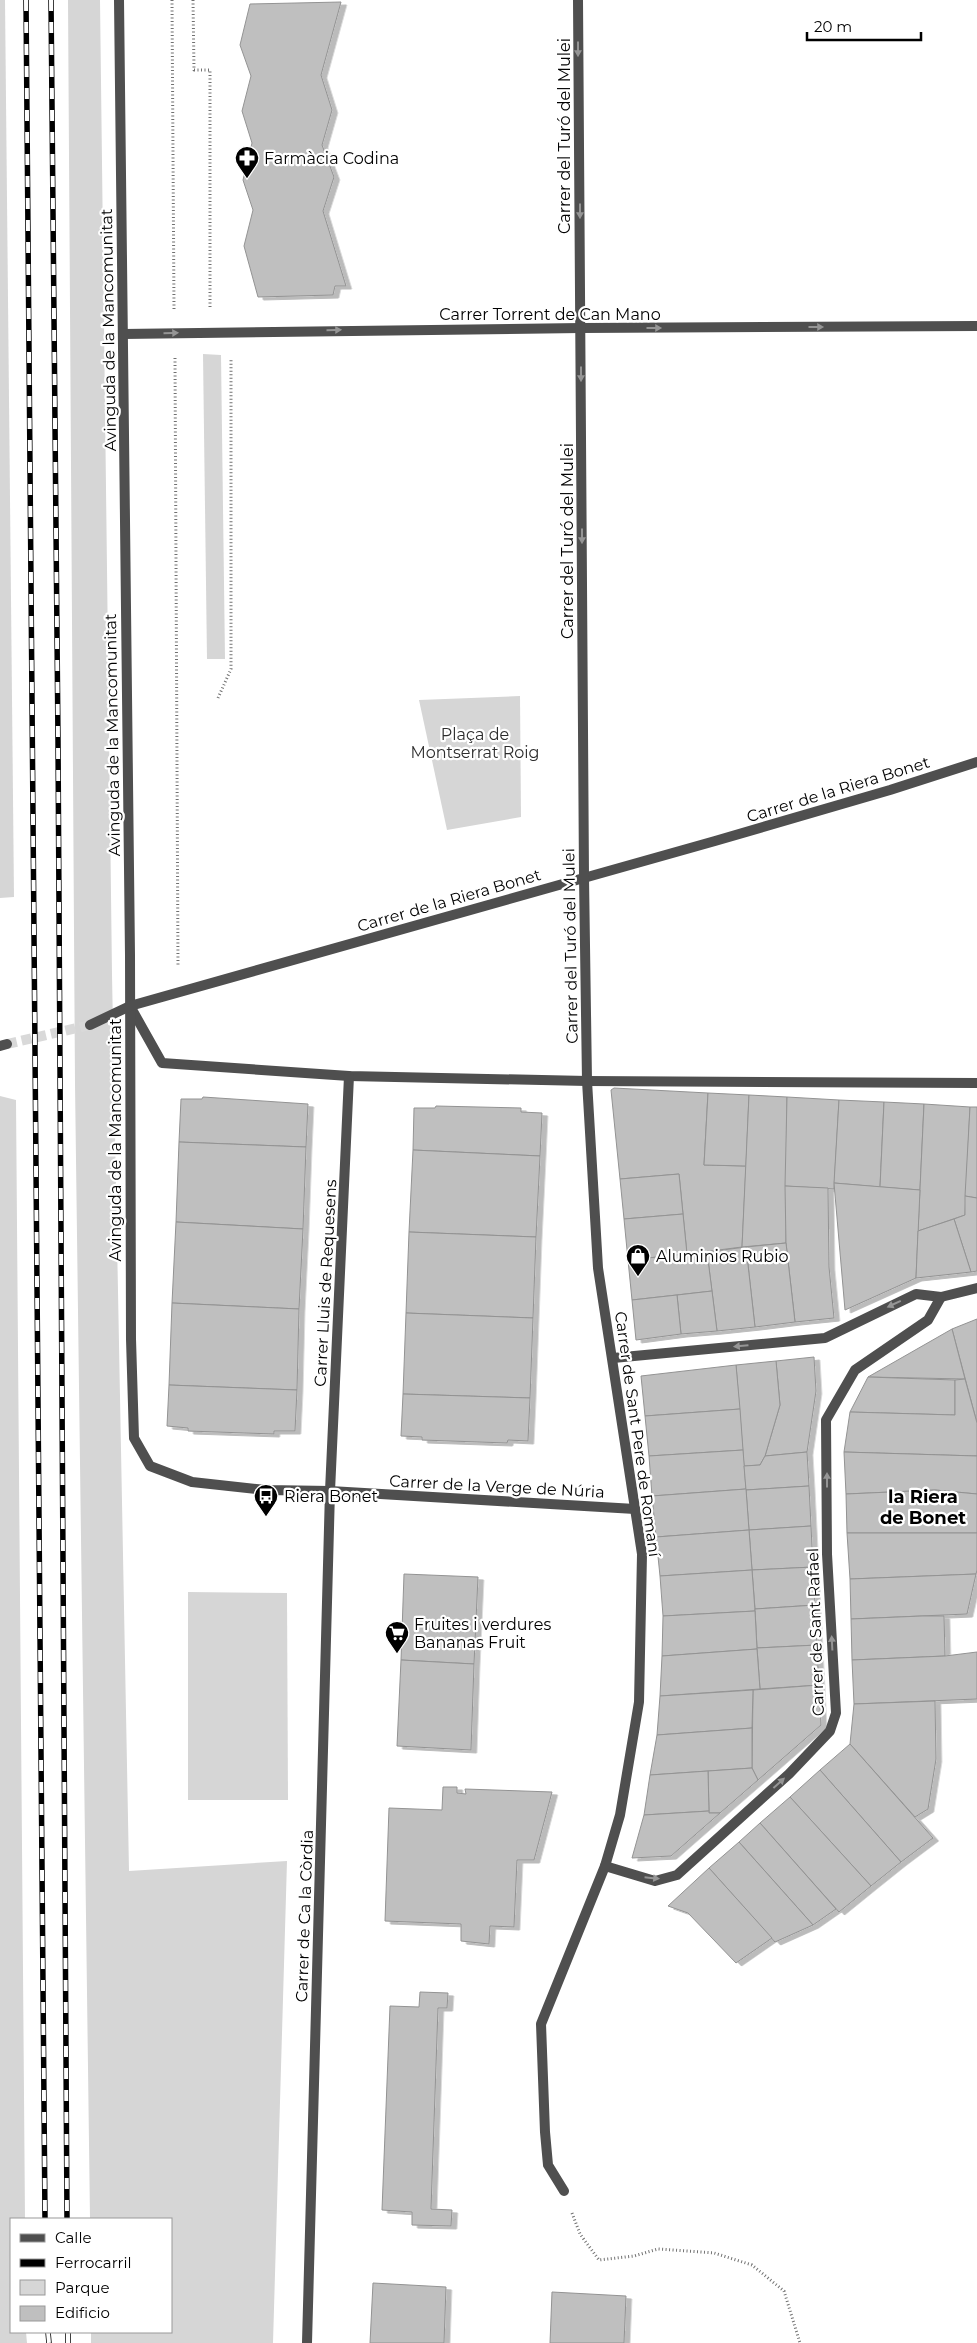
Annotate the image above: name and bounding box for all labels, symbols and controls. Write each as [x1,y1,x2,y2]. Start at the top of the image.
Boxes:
scale bar [807,10,921,42]
text: 20 m [814,17,852,36]
street label: Carrer del Turó del Mulei [555,38,574,234]
one-way arrow [574,41,582,57]
pharmacy icon: Farmàcia Codina [234,145,260,179]
place label: Farmàcia Codina [264,149,399,168]
one-way arrow [576,203,584,219]
street label: Avinguda de la Mancomunitat [97,208,120,452]
street label: Carrer Torrent de Can Mano [439,305,661,324]
one-way arrow [809,323,825,331]
one-way arrow [646,324,662,332]
one-way arrow [326,326,342,334]
one-way arrow [164,328,180,336]
one-way arrow [577,366,585,382]
street label: Carrer del Turó del Mulei [558,443,577,639]
one-way arrow [578,528,586,544]
street label: Avinguda de la Mancomunitat [101,613,124,857]
park label: Plaça de Montserrat Roig [410,725,540,762]
street label: Carrer de la Riera Bonet [744,752,932,826]
street label: Carrer del Turó del Mulei [559,848,582,1044]
street label: Carrer de la Riera Bonet [355,865,544,936]
street label: Avinguda de la Mancomunitat [106,1018,125,1261]
street label: Carrer Lluis de Requesens [311,1179,340,1387]
shop icon: Aluminios Rubio [625,1243,651,1277]
place label: Aluminios Rubio [656,1247,788,1266]
one-way arrow [887,1299,902,1308]
street label: Carrer de Sant Pere de Romaní [611,1310,664,1559]
one-way arrow [732,1343,748,1351]
street label: Carrer de la Verge de Núria [389,1471,605,1502]
one-way arrow [823,1472,831,1488]
bus stop icon: Riera Bonet [253,1483,279,1517]
district label: la Riera de Bonet [880,1486,966,1529]
place label: Riera Bonet [284,1487,379,1506]
street label: Carrer de Sant Rafael [803,1547,828,1717]
place label: Fruites i verdures Bananas Fruit [414,1615,551,1652]
supermarket icon: Fruites i verdures Bananas Fruit [384,1620,410,1654]
one-way arrow [827,1634,835,1650]
one-way arrow [772,1778,785,1789]
street label: Carrer de Ca la Còrdia [292,1829,317,2003]
one-way arrow [645,1874,661,1882]
legend [10,2218,172,2333]
text: Calle [55,2228,92,2247]
text: Ferrocarril [55,2253,132,2272]
text: Parque [55,2278,110,2297]
text: Edificio [55,2303,110,2322]

